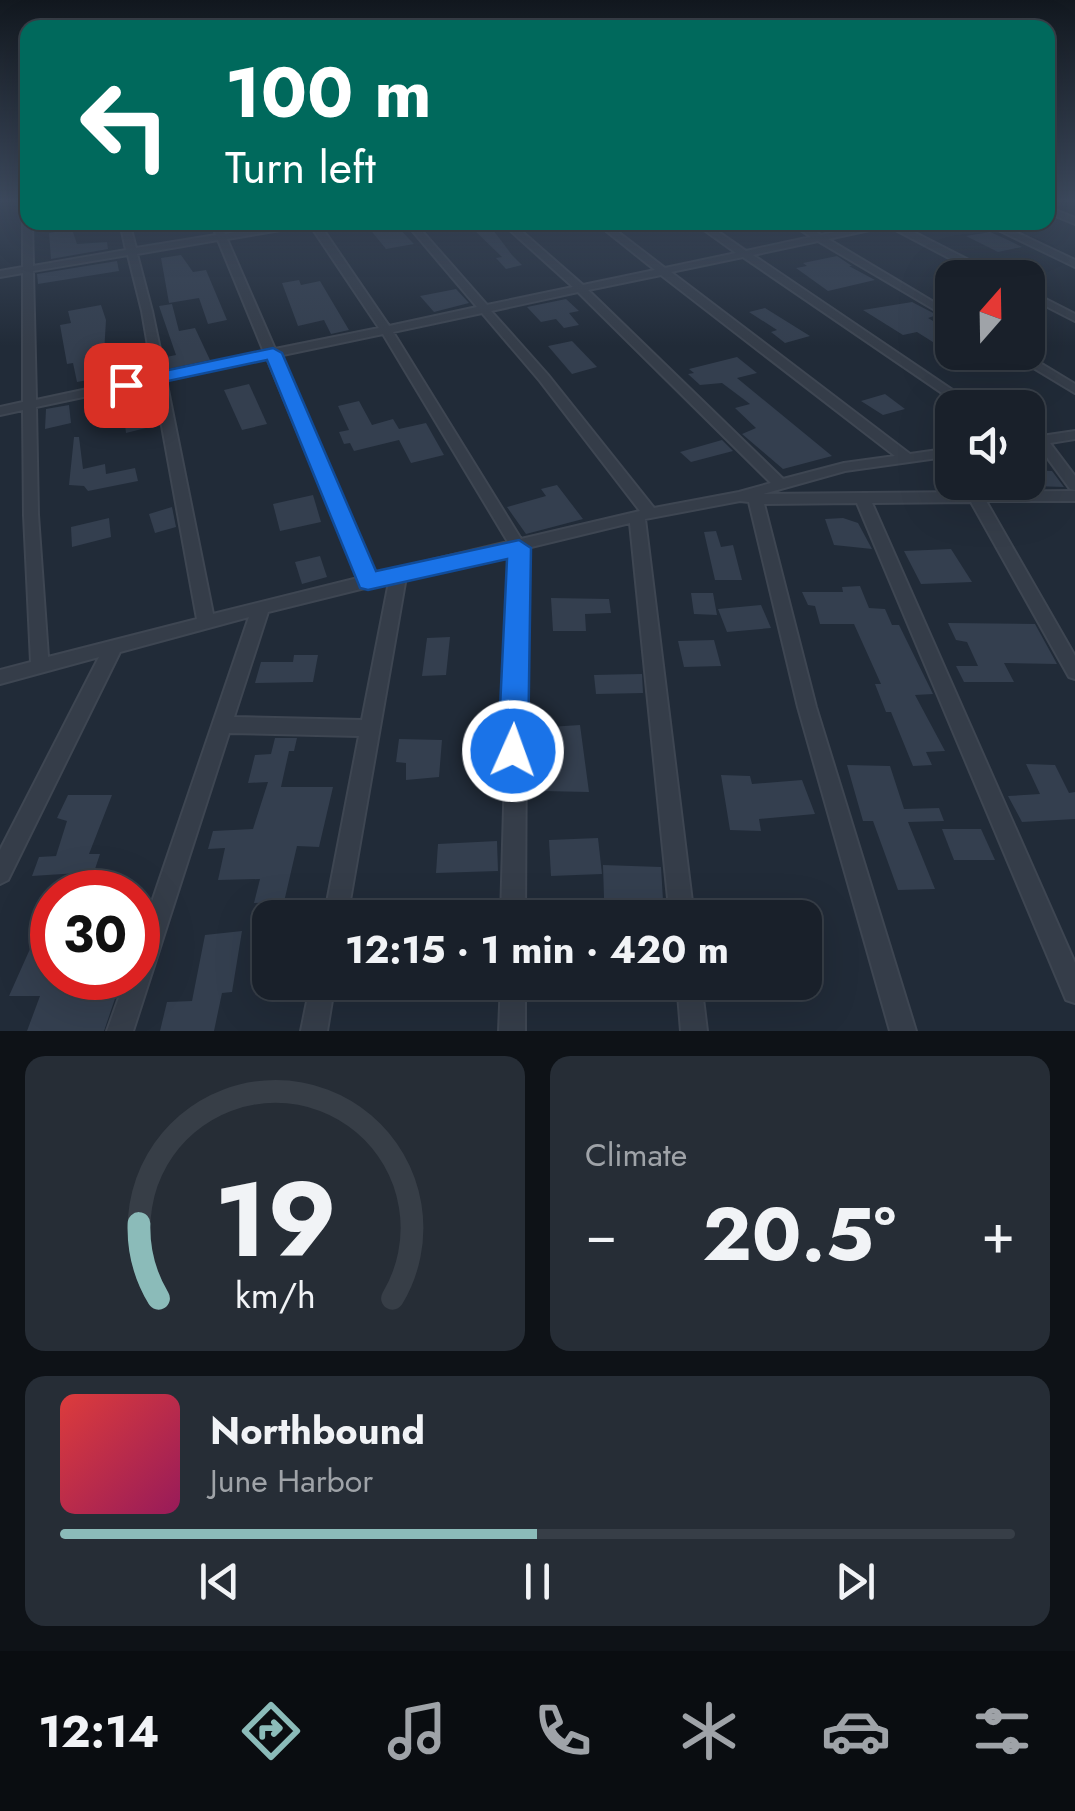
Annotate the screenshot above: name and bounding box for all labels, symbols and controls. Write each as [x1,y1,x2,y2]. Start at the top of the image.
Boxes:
text: 100 m [225,42,432,143]
icon: left [60,60,190,190]
text: Turn left [225,135,376,200]
north arrow [935,260,1045,370]
map controls [935,260,1045,500]
pin [84,343,169,428]
icon: arrive [99,358,154,413]
button: sound [935,390,1045,500]
position arrow [461,699,565,803]
speed limit sign: 30 [30,870,160,1000]
text: 12:15 · 1 min · 420 m [345,922,729,977]
text: Climate [585,1132,687,1178]
text: 19 [214,1145,336,1295]
text: 20.5° [702,1180,896,1288]
text: − [585,1194,617,1274]
text: + [981,1194,1015,1274]
text: km/h [235,1270,315,1321]
text: Northbound [210,1403,425,1458]
text: June Harbor [210,1458,373,1504]
icon: previous [192,1554,247,1609]
icon: pause [510,1554,565,1609]
icon: next [828,1554,883,1609]
icon: directions [236,1696,306,1766]
icon: music [382,1696,452,1766]
icon: phone [528,1696,598,1766]
icon: climate [674,1696,744,1766]
icon: car [821,1696,891,1766]
icon: filters [967,1696,1037,1766]
text: 12:14 [38,1699,159,1764]

